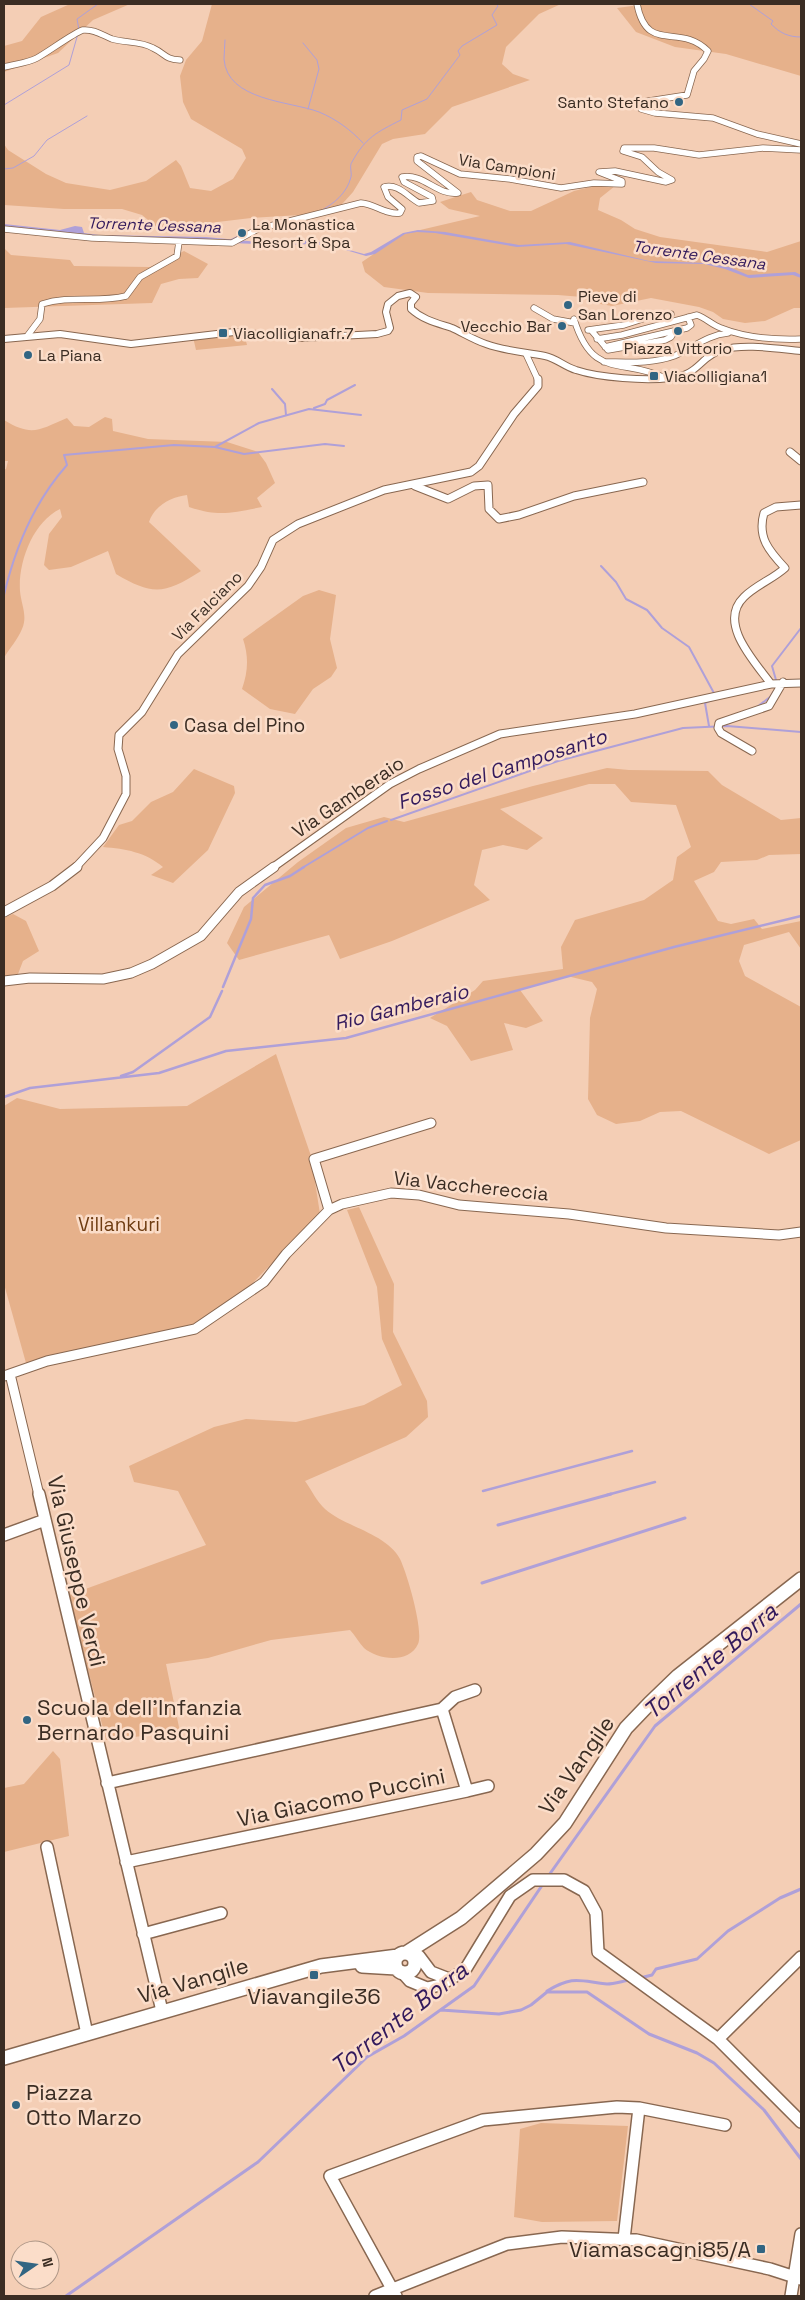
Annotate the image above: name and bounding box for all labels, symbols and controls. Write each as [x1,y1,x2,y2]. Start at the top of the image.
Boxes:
place label: Santo Stefano [557,92,669,113]
marker: Santo Stefano [673,96,685,108]
street label: Via Campioni [457,149,557,185]
water label: Torrente Cessana [87,212,222,238]
place label: La Monastica Resort & Spa [252,214,355,253]
marker: La Monastica Resort & Spa [236,227,248,239]
water label: Torrente Cessana [631,235,768,275]
place label: Pieve di San Lorenzo [578,286,672,325]
marker: Pieve di San Lorenzo [562,299,574,311]
place label: Vecchio Bar [461,316,552,337]
marker: Vecchio Bar [556,320,568,332]
place label: Viacolligianafr.7 [233,323,354,344]
marker: Piazza Vittorio [672,325,684,337]
marker: Viacolligianafr.7 [217,327,229,339]
place label: Piazza Vittorio [624,338,732,359]
place label: La Piana [38,345,102,366]
marker: La Piana [22,349,34,361]
place label: Viacolligiana1 [664,366,767,387]
marker: Viacolligiana1 [648,370,660,382]
street label: Via Falciano [167,566,247,646]
place label: Casa del Pino [184,713,305,738]
marker: Casa del Pino [168,719,180,731]
water label: Fosso del Camposanto [394,723,610,815]
street label: Via Gamberaio [287,750,409,844]
water label: Rio Gamberaio [331,978,472,1036]
street label: Via Vacchereccia [392,1165,550,1207]
park label: Villankuri [78,1212,160,1237]
street label: Via Giuseppe Verdi [41,1473,113,1669]
water label: Torrente Borra [636,1596,784,1726]
place label: Scuola dell'Infanzia Bernardo Pasquini [37,1693,242,1746]
street label: Via Vangile [532,1710,620,1820]
marker: Scuola dell'Infanzia Bernardo Pasquini [21,1714,33,1726]
street label: Via Giacomo Puccini [235,1761,447,1833]
street label: Via Vangile [134,1951,252,2009]
water label: Torrente Borra [324,1955,474,2081]
marker: Viavangile36 [308,1969,320,1981]
place label: Viavangile36 [247,1982,381,2010]
place label: Piazza Otto Marzo [26,2078,142,2131]
marker: Piazza Otto Marzo [10,2099,22,2111]
place label: Viamascagni85/A [569,2235,751,2263]
north arrow [10,2240,60,2290]
marker: Viamascagni85/A [755,2243,767,2255]
text: N [38,2255,57,2269]

